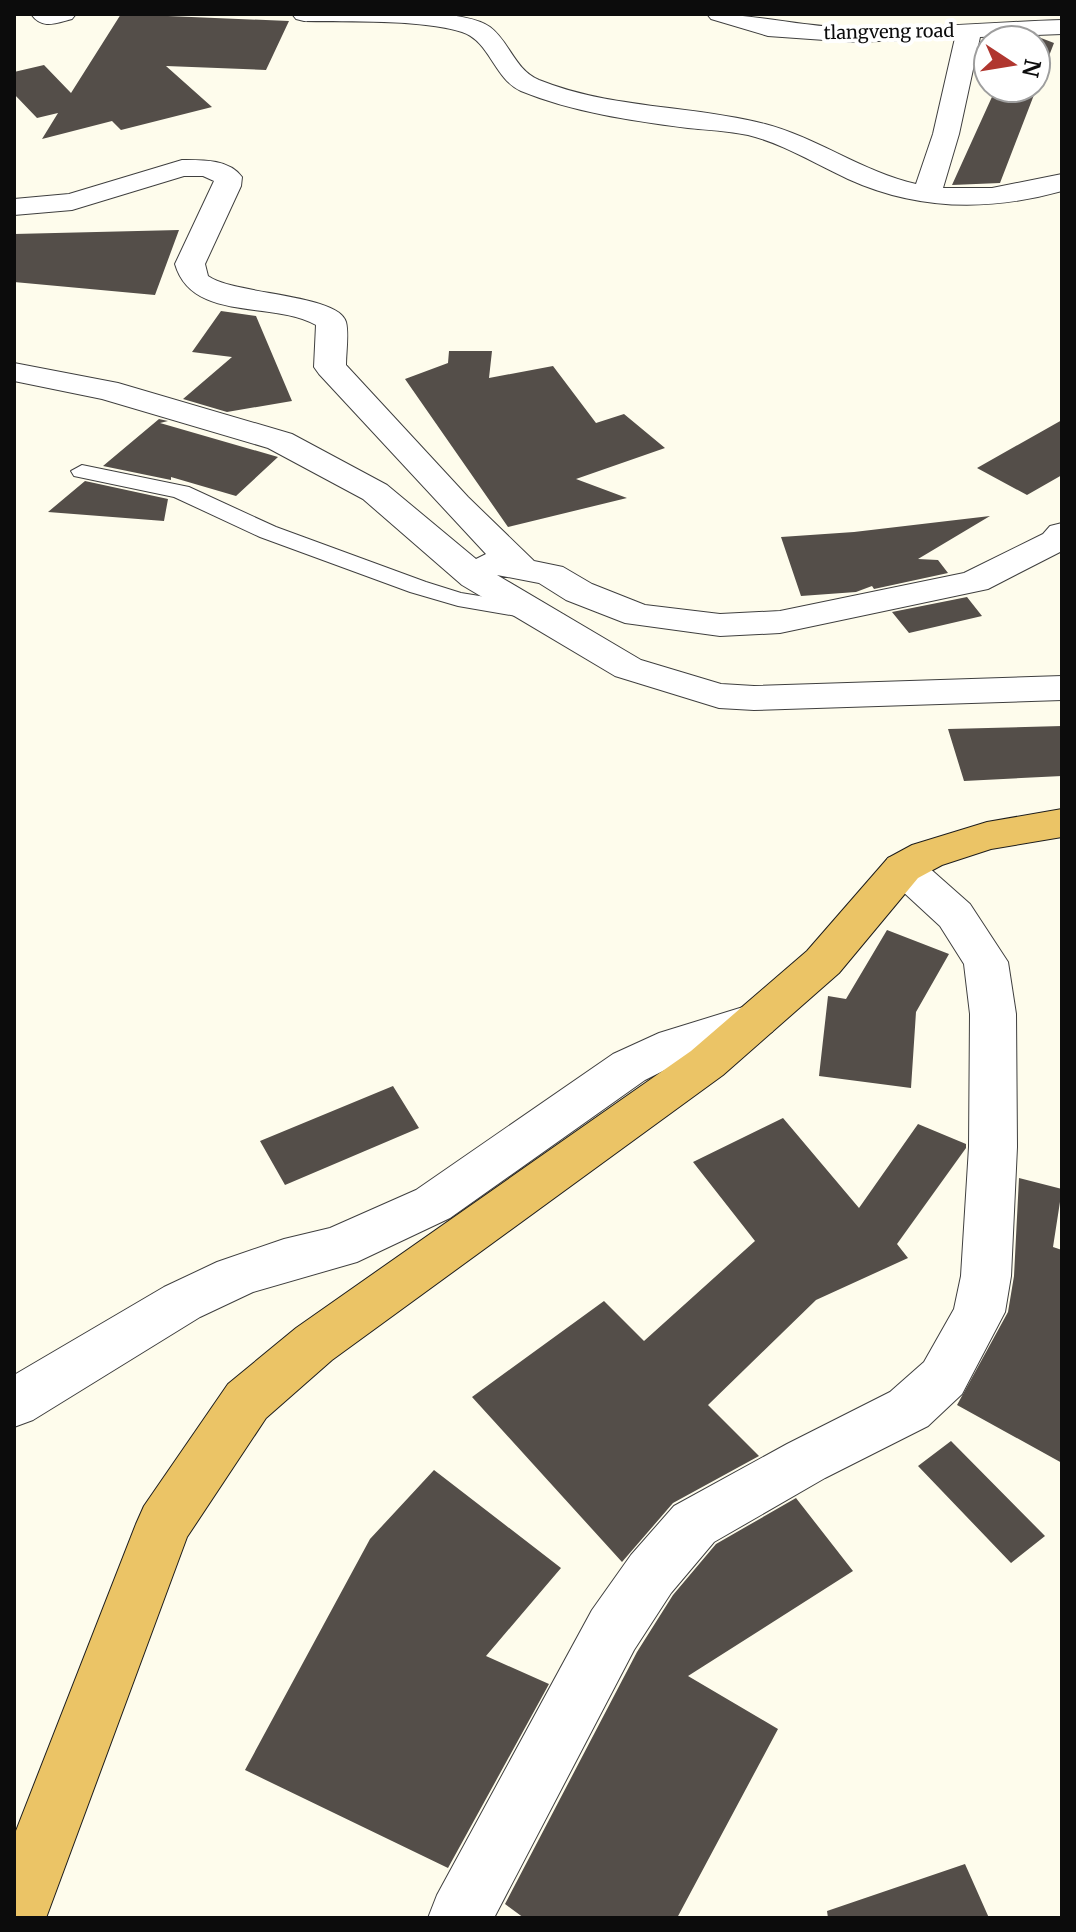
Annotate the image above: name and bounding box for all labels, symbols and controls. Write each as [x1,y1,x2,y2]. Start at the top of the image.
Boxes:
street label: tlangveng road [823,19,955,44]
north arrow [972,24,1052,104]
text: N [1016,57,1047,80]

